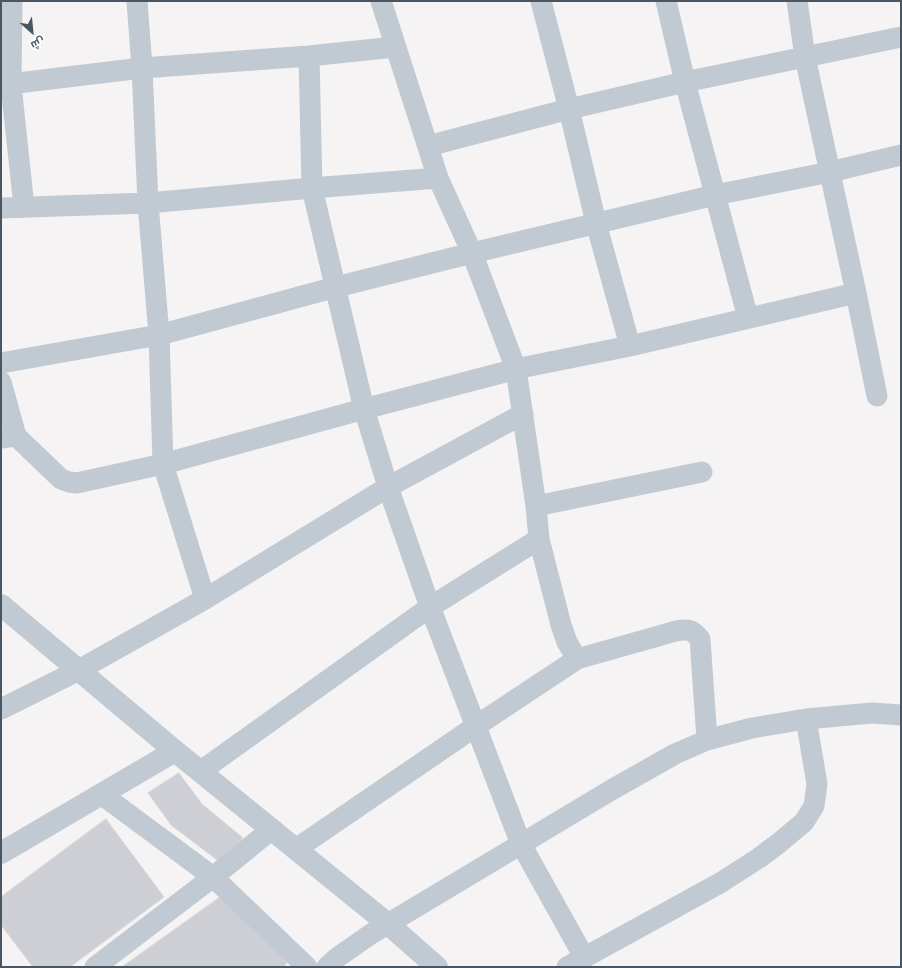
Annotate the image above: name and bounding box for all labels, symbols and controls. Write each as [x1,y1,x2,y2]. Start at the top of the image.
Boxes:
north arrow [12,12,52,52]
text: ش [28,34,47,52]

